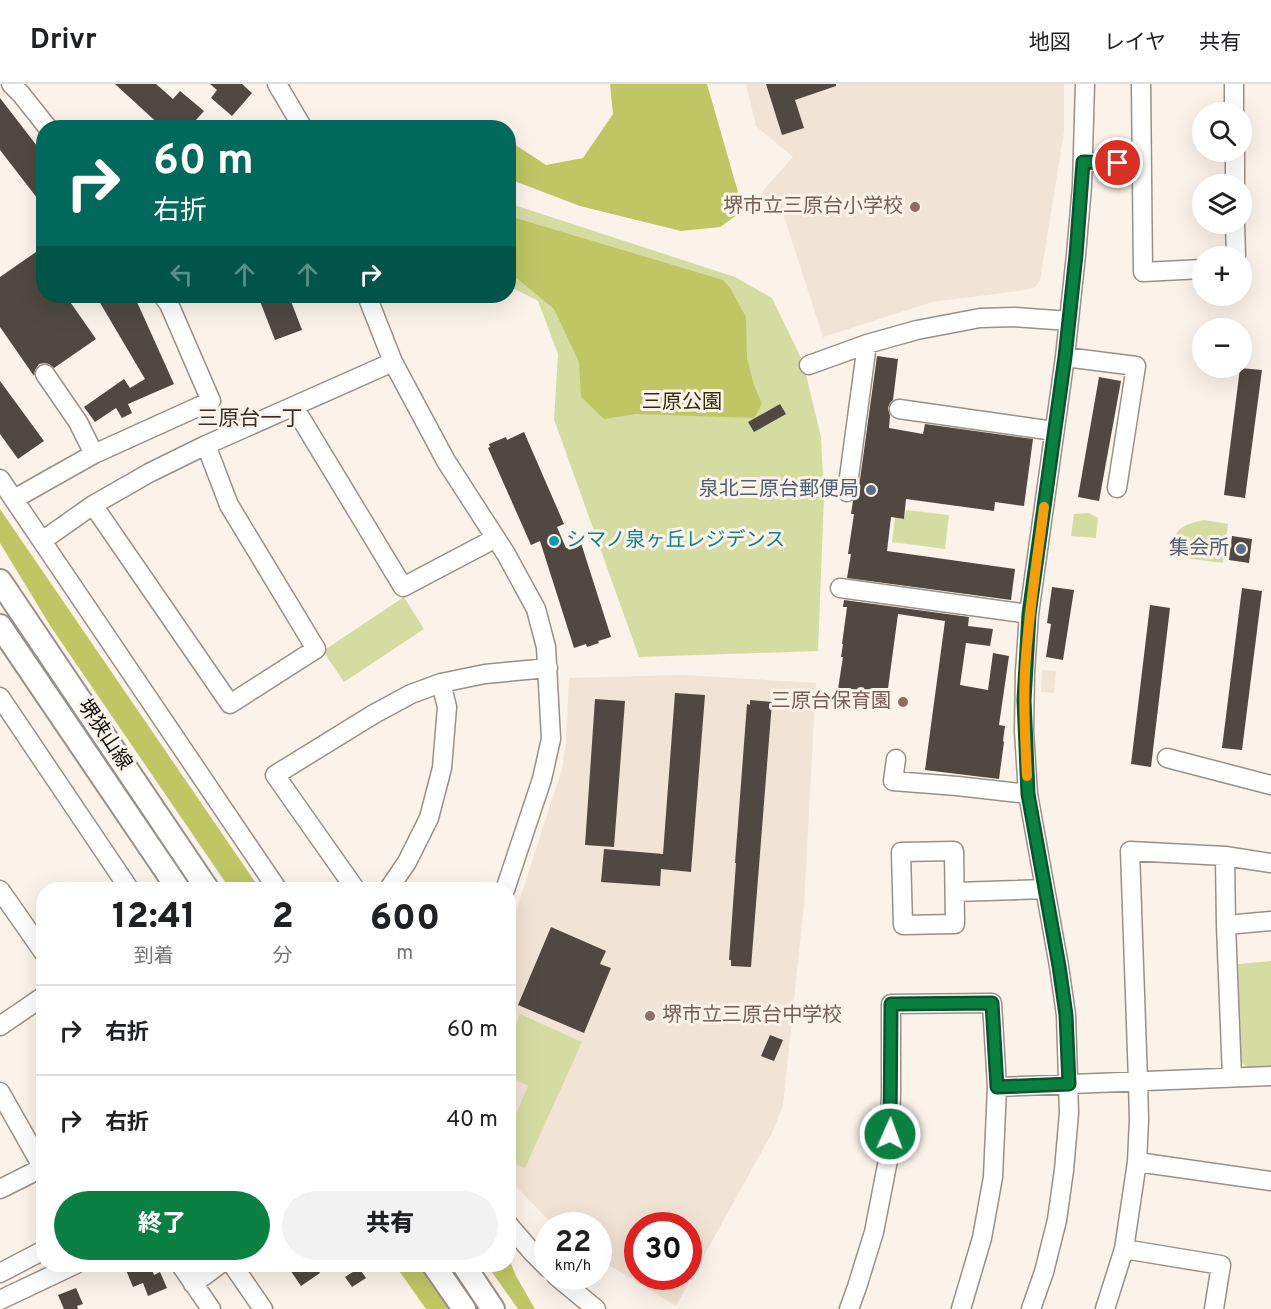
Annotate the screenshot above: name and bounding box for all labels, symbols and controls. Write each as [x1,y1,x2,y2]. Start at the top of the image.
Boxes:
text: Drivr [30,23,97,59]
text: 地図 [1029,30,1071,57]
text: レイヤ [1104,30,1166,57]
text: 共有 [1199,30,1241,57]
map controls [1192,102,1252,378]
button: search [1192,102,1252,162]
text: 60 m [153,136,254,189]
pin [1092,137,1143,188]
icon: right [54,144,132,222]
icon: arrive [1101,146,1134,179]
button: layers [1192,174,1252,234]
place label: 堺市立三原台小学校 [723,194,903,220]
text: 右折 [153,195,207,229]
marker: 堺市立三原台小学校 [908,200,922,214]
button: + [1192,246,1252,306]
icon: left [165,258,198,291]
icon: ahead [228,258,261,291]
icon: ahead [291,258,324,291]
icon: right [354,258,387,291]
button: − [1192,318,1252,378]
park label: 三原公園 [642,390,722,416]
district label: 三原台一丁 [198,406,303,433]
place label: 泉北三原台郵便局 [699,477,859,503]
marker: 泉北三原台郵便局 [864,483,878,497]
place label: シマノ泉ヶ丘レジデンス [566,528,785,554]
marker: シマノ泉ヶ丘レジデンス [547,534,561,548]
place label: 集会所 [1169,536,1229,562]
marker: 集会所 [1234,542,1248,556]
place label: 三原台保育園 [771,689,891,715]
street label: 堺狭山線 [71,695,137,775]
marker: 三原台保育園 [896,695,910,709]
text: 12:41 [112,895,196,941]
text: 2 [272,895,294,941]
text: 600 [370,897,440,943]
text: m [396,941,413,967]
text: 到着 [134,944,174,970]
text: 分 [273,944,293,970]
place label: 堺市立三原台中学校 [662,1003,842,1029]
marker: 堺市立三原台中学校 [643,1009,657,1023]
icon: right [54,1014,87,1047]
text: 60 m [447,1017,498,1044]
text: 右折 [105,1020,149,1047]
position arrow [858,1102,922,1166]
icon: right [54,1104,87,1137]
text: 40 m [446,1107,498,1134]
text: 右折 [105,1110,149,1137]
button: 終了 [54,1191,270,1260]
button: 共有 [282,1191,498,1260]
speed limit sign: 30 [624,1212,702,1290]
text: 22 [555,1225,591,1262]
text: km/h [555,1257,591,1276]

